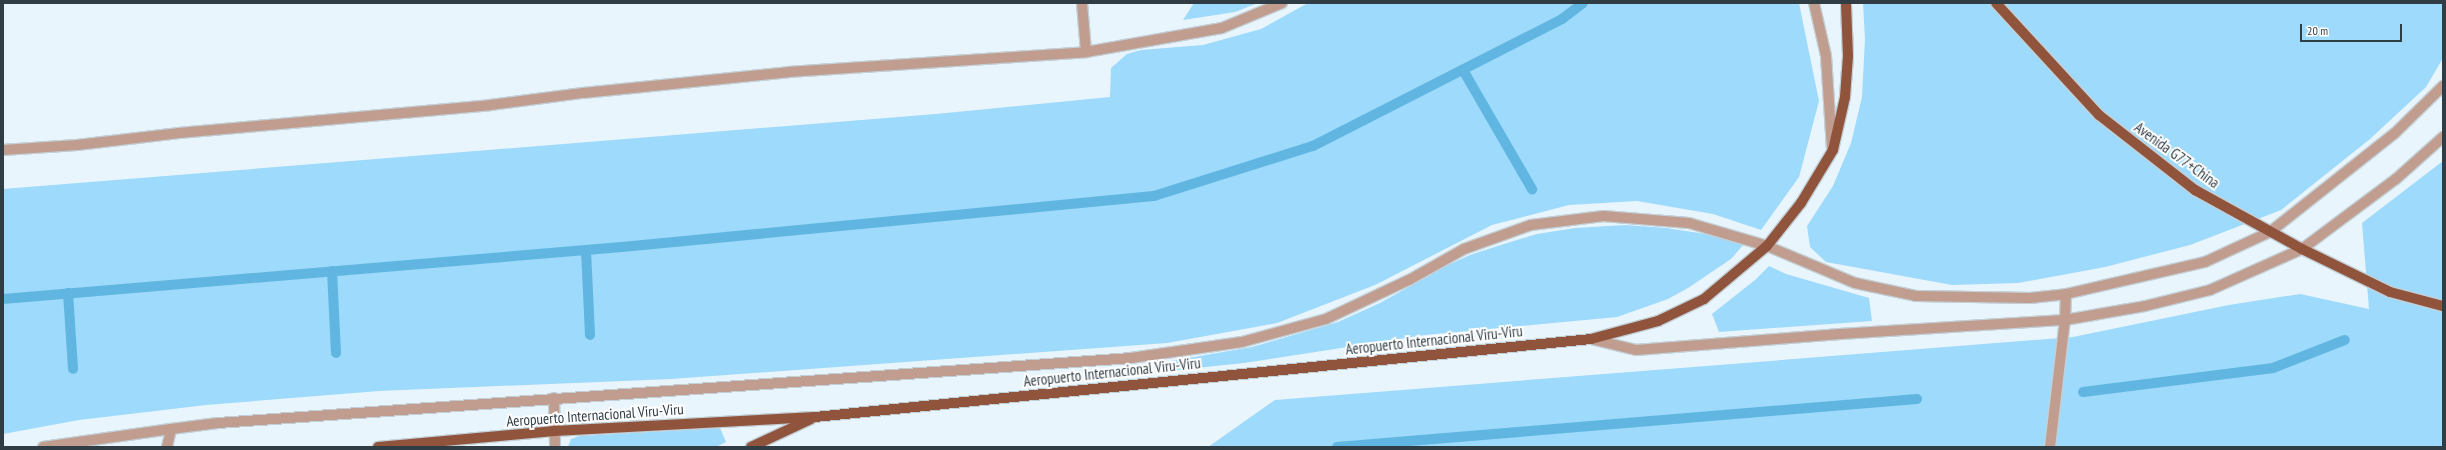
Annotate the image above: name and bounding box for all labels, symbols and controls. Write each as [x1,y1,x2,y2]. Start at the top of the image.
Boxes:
scale bar [2302,16,2404,42]
text: 20 m [2307,23,2328,38]
street label: Avenida G77+China [2131,118,2223,192]
street label: Aeropuerto Internacional Viru-Viru [1344,322,1524,358]
street label: Aeropuerto Internacional Viru-Viru [1022,354,1202,390]
street label: Aeropuerto Internacional Viru-Viru [505,400,685,430]

